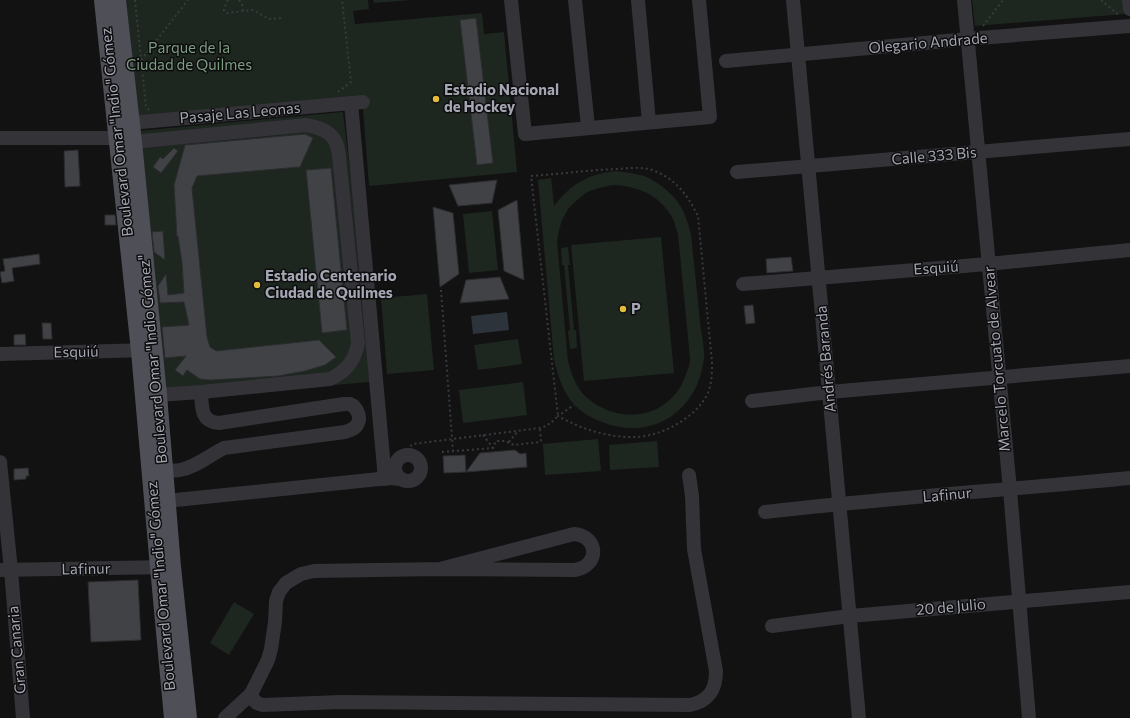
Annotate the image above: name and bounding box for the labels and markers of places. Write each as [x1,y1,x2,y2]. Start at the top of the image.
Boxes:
place label: Estadio Nacional de Hockey [444,80,559,115]
marker: Estadio Nacional de Hockey [431,94,441,104]
place label: Estadio Centenario Ciudad de Quilmes [265,266,397,301]
marker: Estadio Centenario Ciudad de Quilmes [252,280,262,290]
place label: P [631,299,641,317]
marker: P [618,304,628,314]

